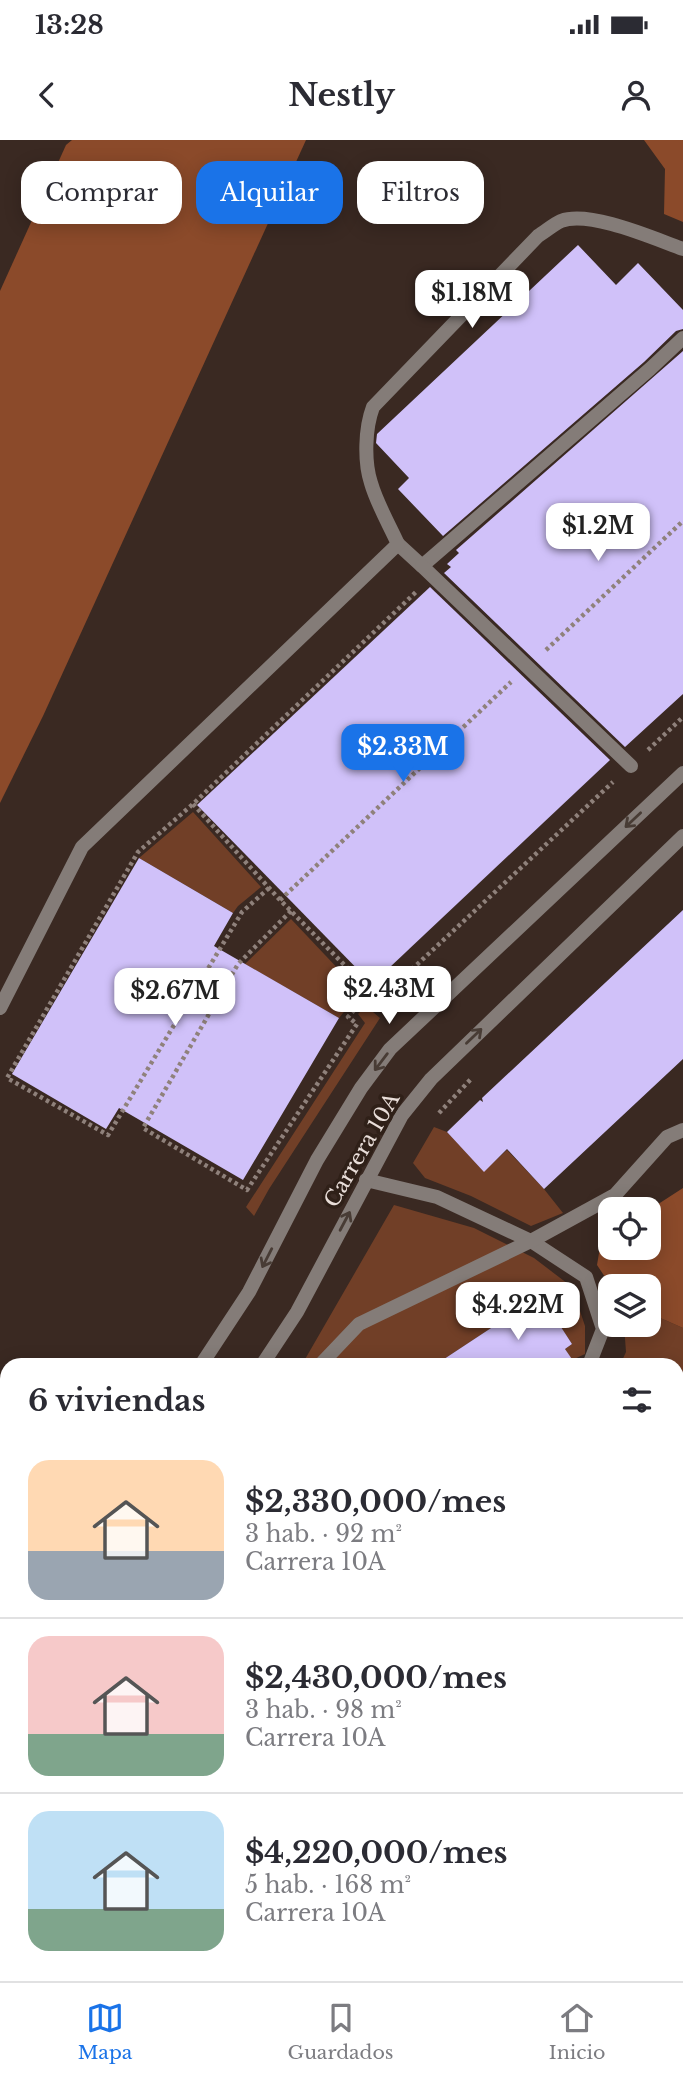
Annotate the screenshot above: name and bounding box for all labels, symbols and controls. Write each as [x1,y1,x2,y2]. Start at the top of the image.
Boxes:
text: 13:28 [35,9,104,41]
text: Nestly [288,75,395,115]
icon: back [28,76,66,114]
icon: person [617,76,655,114]
chip: Comprar [21,161,182,224]
chip: Alquilar [196,161,343,224]
chip: Filtros [357,161,484,224]
pin: $1.18M [415,270,529,330]
text: $1.18M [431,279,513,307]
pin: $1.2M [549,504,647,563]
text: $1.2M [562,512,634,540]
pin: $2.33M [346,724,460,784]
text: $2.33M [357,733,449,761]
one-way arrow [625,811,642,828]
pin: $2.43M [332,966,446,1026]
pin: $2.67M [118,968,232,1028]
text: $2.43M [343,975,435,1003]
text: $2.67M [130,977,220,1005]
one-way arrow [466,1028,483,1045]
one-way arrow [374,1052,389,1071]
street label: Carrera 10A [319,1087,406,1212]
map controls [598,1197,661,1337]
button: locate [598,1197,661,1260]
one-way arrow [339,1211,352,1232]
one-way arrow [259,1247,273,1268]
button: layers [598,1274,661,1337]
pin: $4.22M [461,1282,575,1342]
text: $4.22M [472,1291,564,1319]
icon: filters [618,1381,656,1419]
text: 6 viviendas [28,1382,205,1419]
text: $2,330,000/mes [245,1483,506,1520]
icon: home [84,1488,168,1572]
text: 3 hab. · 92 m² [245,1520,402,1548]
text: Carrera 10A [245,1548,385,1576]
text: $2,430,000/mes [245,1659,507,1696]
icon: home [84,1664,168,1748]
text: 3 hab. · 98 m² [245,1696,402,1724]
text: Carrera 10A [245,1724,385,1752]
text: $4,220,000/mes [245,1834,507,1871]
icon: home [84,1839,168,1923]
text: 5 hab. · 168 m² [245,1871,411,1899]
text: Carrera 10A [245,1899,385,1927]
tab: Mapa [78,1999,132,2064]
tab: Guardados [288,1999,394,2064]
tab: Inicio [549,1999,605,2064]

